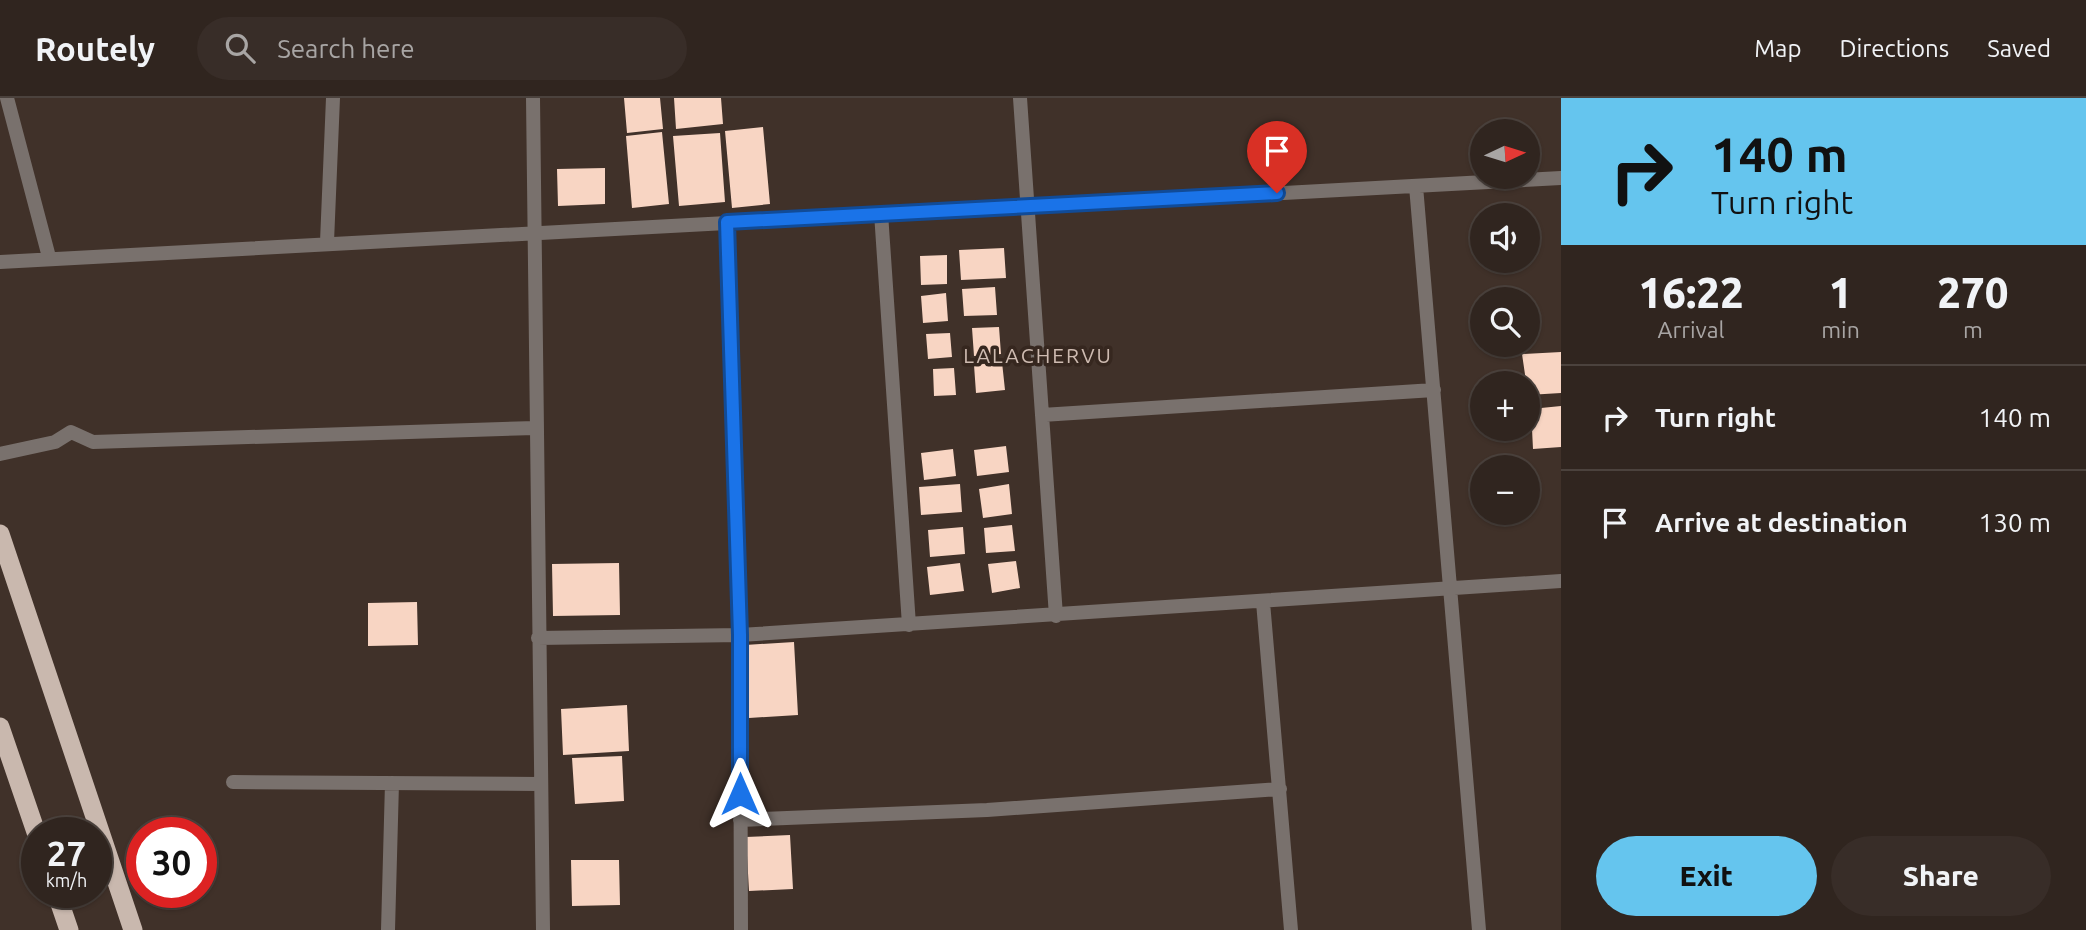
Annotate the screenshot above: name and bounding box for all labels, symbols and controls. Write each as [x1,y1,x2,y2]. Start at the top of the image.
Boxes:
search box [197,17,687,80]
icon: search [221,29,259,67]
text: Routely [35,30,155,67]
text: Search here [277,34,415,63]
text: Map [1754,35,1801,62]
text: Directions [1839,35,1949,62]
text: Saved [1987,35,2051,62]
north arrow [1470,119,1540,189]
map controls [1470,119,1540,525]
pin [1247,121,1307,193]
icon: right [1596,126,1687,217]
text: 140 m [1711,126,1848,181]
icon: arrive [1258,132,1296,170]
text: Turn right [1711,184,1853,220]
button: sound [1470,203,1540,273]
text: 16:22 [1639,269,1744,316]
text: 1 [1829,269,1852,316]
text: 270 [1937,269,2008,316]
button: search [1470,287,1540,357]
text: Arrival [1658,317,1725,342]
text: min [1821,317,1860,342]
text: m [1963,317,1983,342]
district label: LALACHERVU [963,343,1113,367]
button: + [1470,371,1540,441]
icon: right [1596,399,1634,437]
text: Turn right [1655,403,1776,432]
text: 140 m [1979,403,2051,432]
button: − [1470,455,1540,525]
icon: arrive [1596,504,1634,542]
text: Arrive at destination [1655,508,1908,537]
text: 130 m [1979,508,2051,537]
position arrow [703,757,777,831]
speed limit sign: 30 [126,817,217,908]
text: 27 [47,833,86,873]
button: Exit [1596,836,1817,916]
button: Share [1831,836,2051,916]
text: km/h [46,870,87,890]

